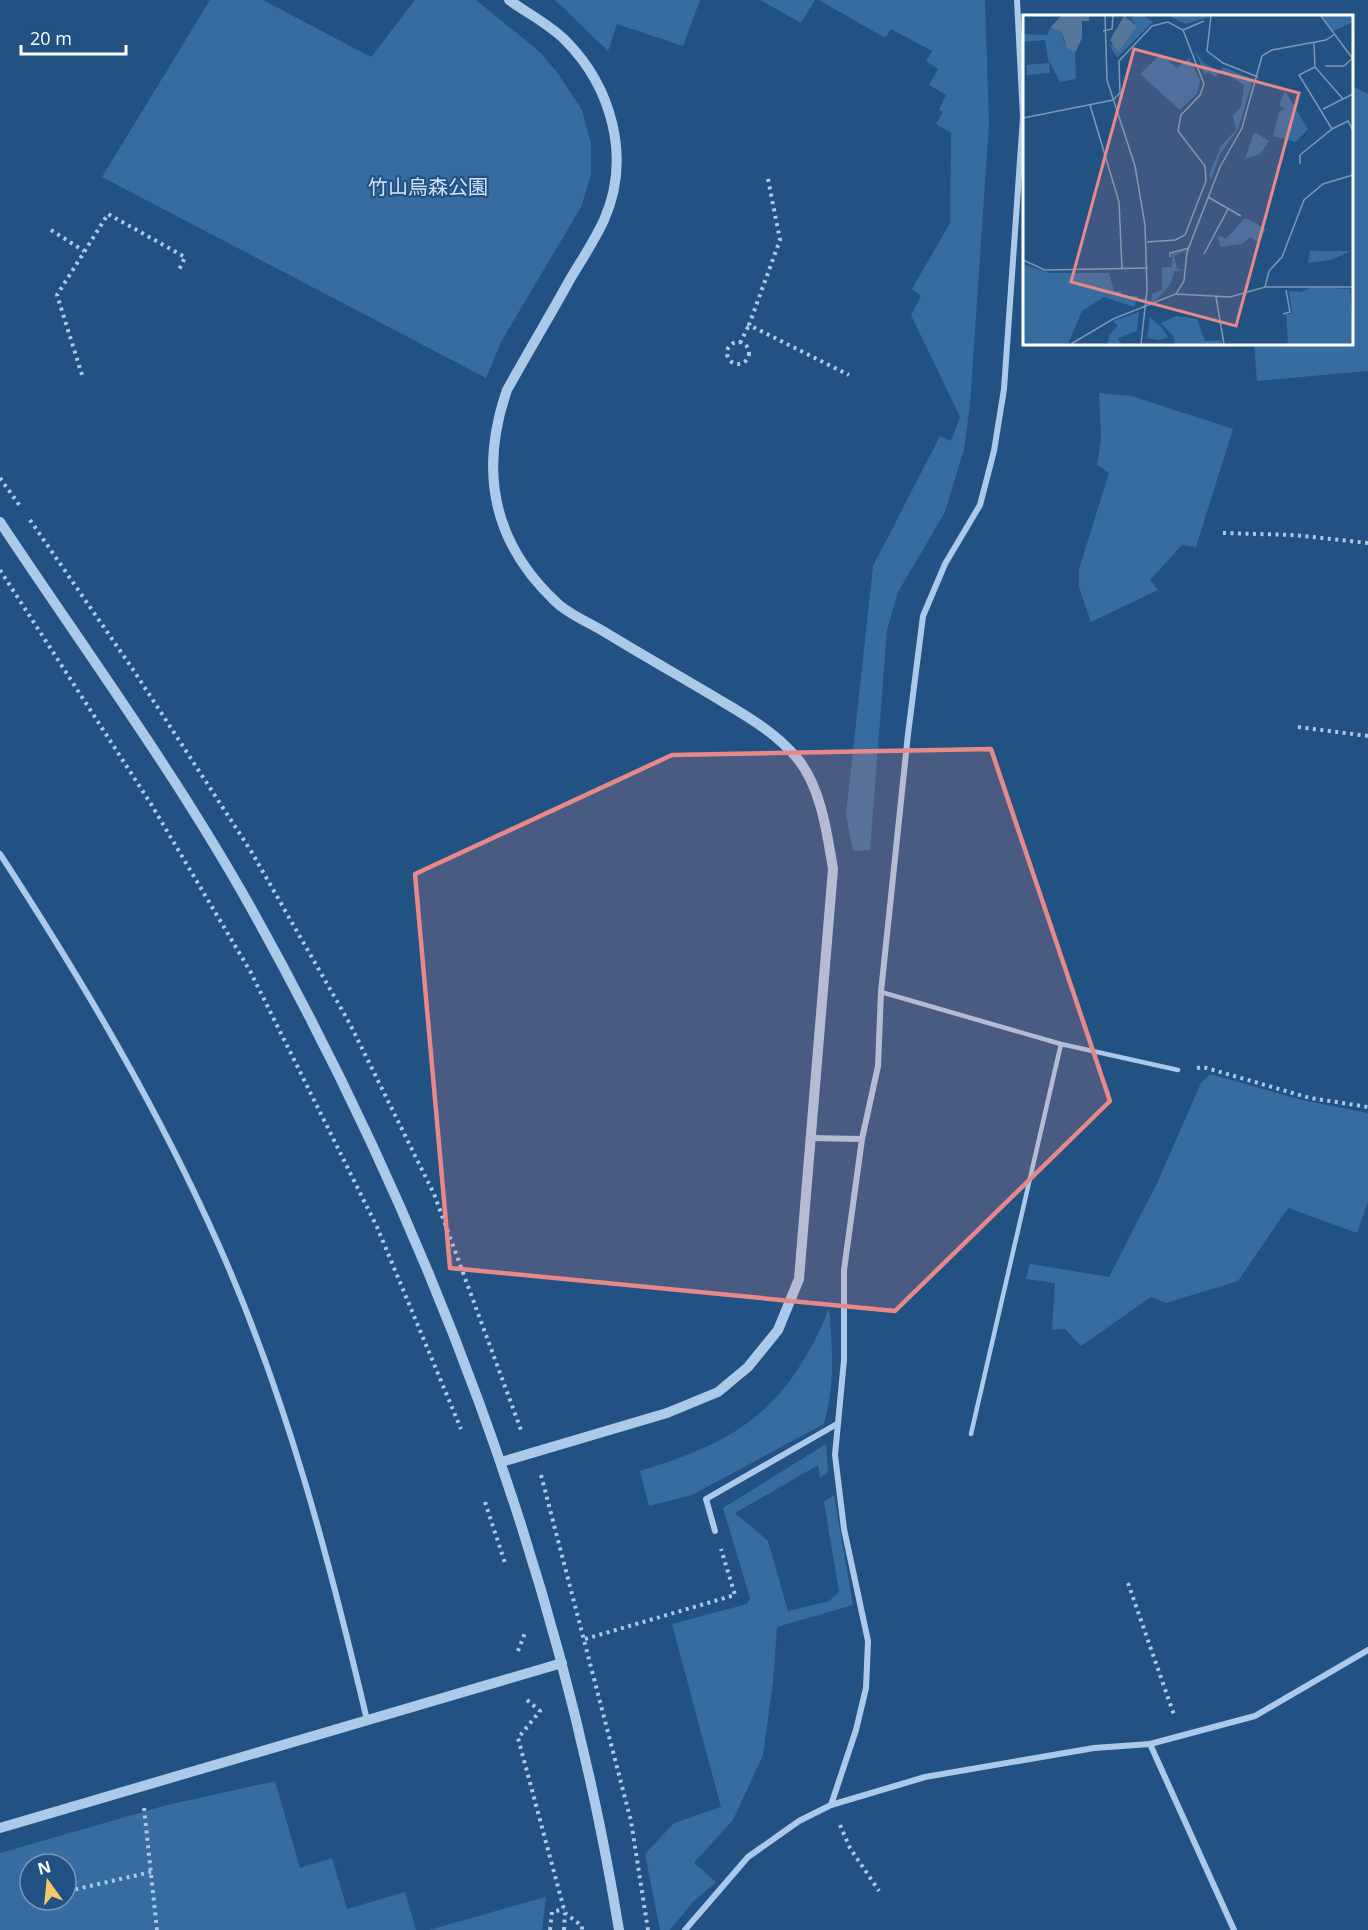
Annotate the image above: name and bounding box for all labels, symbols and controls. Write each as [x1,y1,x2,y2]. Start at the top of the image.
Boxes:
inset map [1023,15,1353,345]
scale bar [21,18,126,56]
text: 20 m [30,26,72,50]
park label: 竹山烏森公園 [368,173,488,200]
north arrow [18,1852,78,1912]
text: N [35,1855,53,1880]

